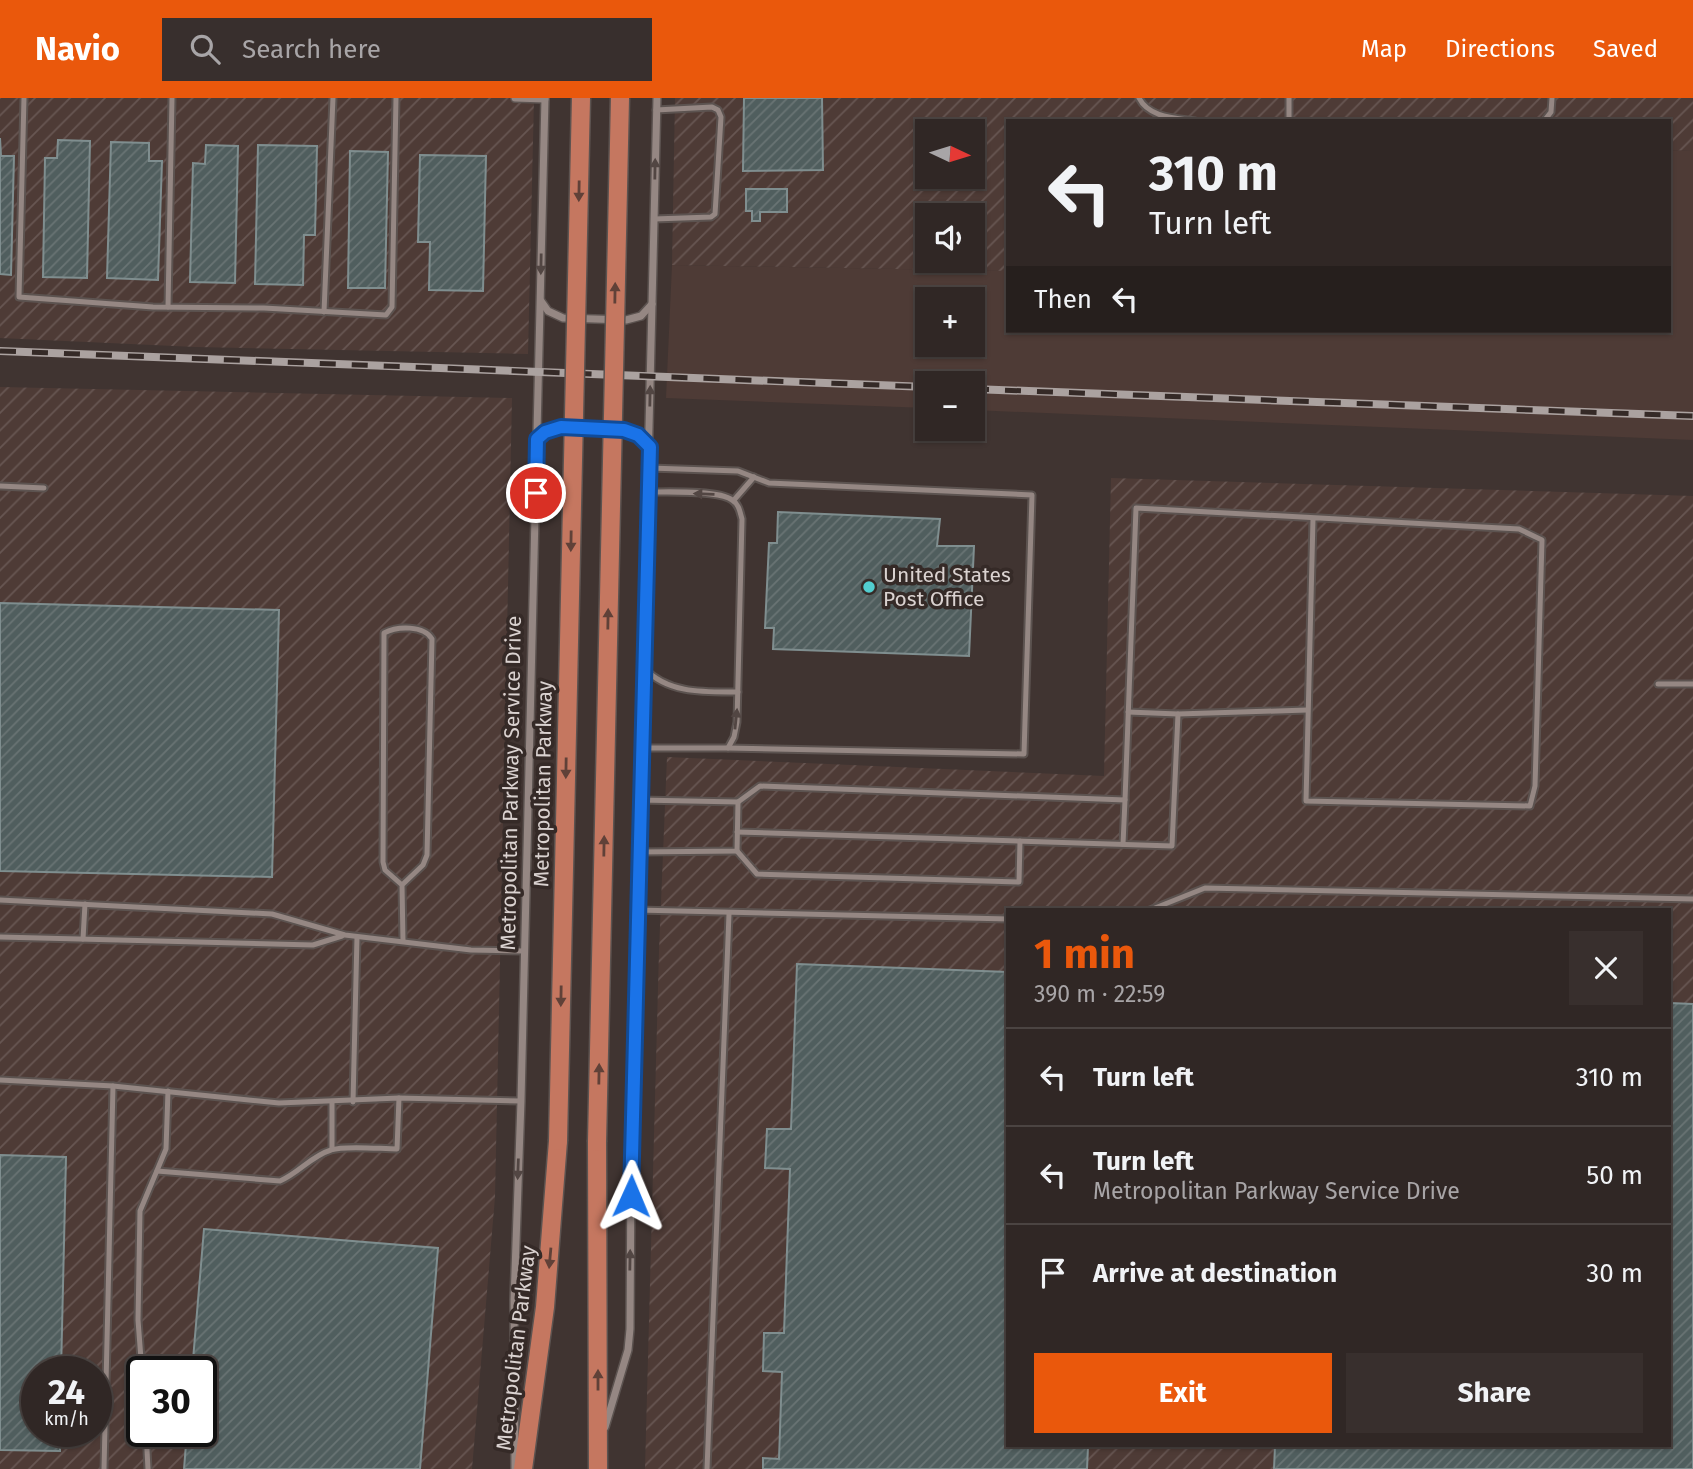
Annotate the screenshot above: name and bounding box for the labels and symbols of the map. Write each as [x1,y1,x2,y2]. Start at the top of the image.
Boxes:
north arrow [915,119,985,189]
one-way arrow [649,158,661,180]
one-way arrow [573,180,585,202]
one-way arrow [536,253,547,275]
one-way arrow [610,282,621,304]
one-way arrow [644,385,656,407]
pin [506,463,566,523]
one-way arrow [693,488,715,499]
one-way arrow [565,530,577,552]
place label: United States Post Office [883,562,1011,612]
marker: United States Post Office [861,579,877,595]
one-way arrow [603,608,614,630]
street label: Metropolitan Parkway Service Drive [495,615,527,951]
street label: Metropolitan Parkway [528,680,558,887]
one-way arrow [731,708,742,730]
one-way arrow [560,757,572,779]
one-way arrow [598,835,609,857]
one-way arrow [555,985,567,1007]
one-way arrow [593,1063,604,1085]
one-way arrow [513,1158,524,1180]
position arrow [594,1159,668,1233]
street label: Metropolitan Parkway [491,1243,542,1452]
one-way arrow [544,1247,555,1269]
one-way arrow [624,1249,636,1271]
speed limit sign: 30 [126,1356,217,1447]
one-way arrow [592,1368,604,1390]

